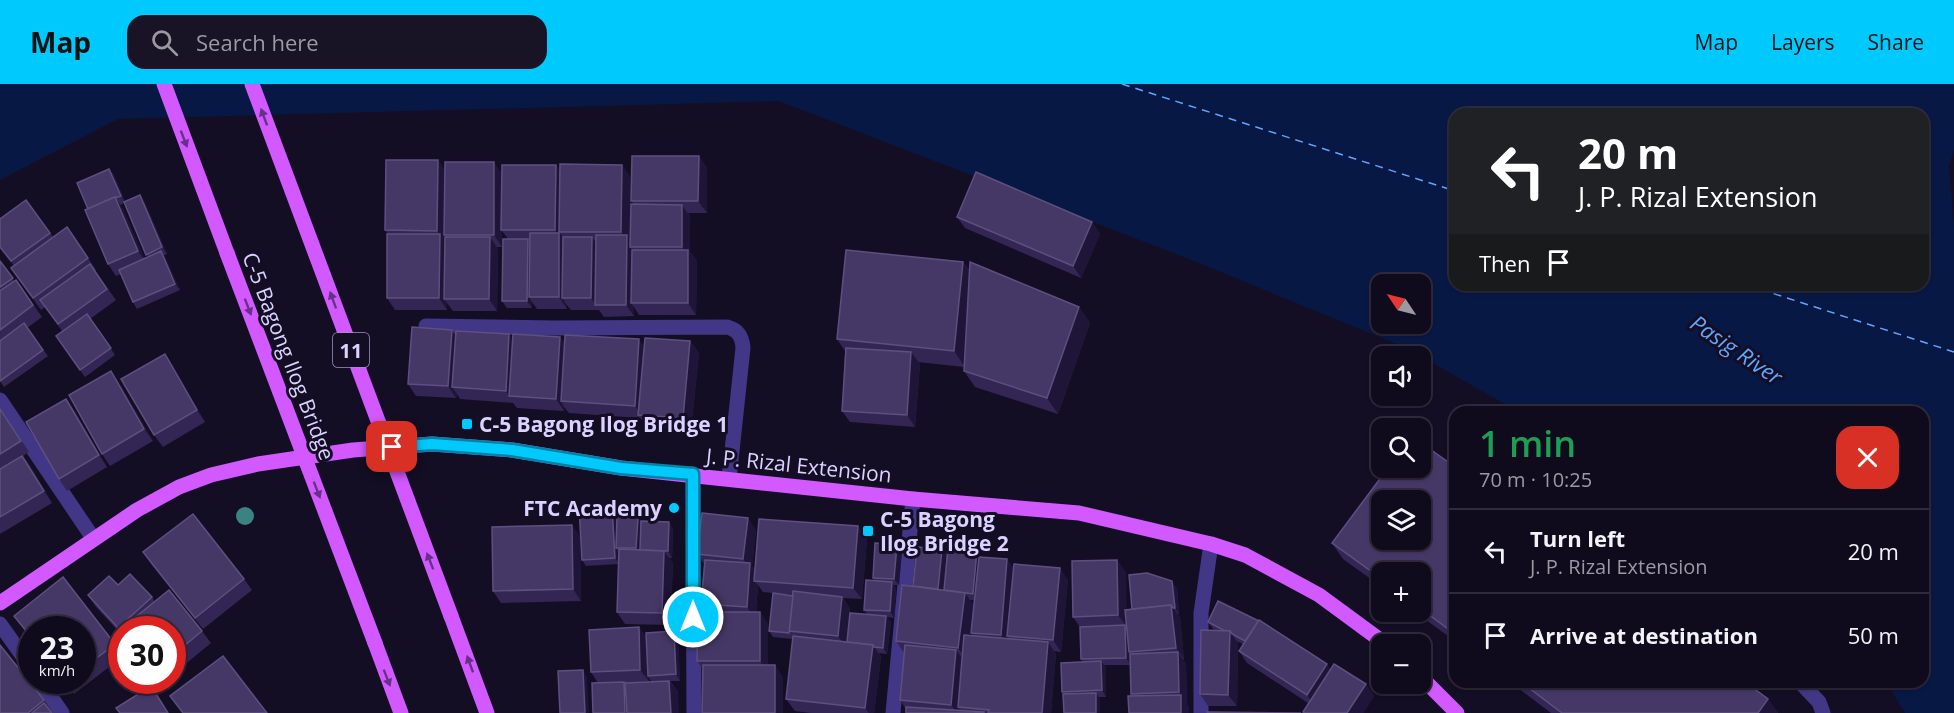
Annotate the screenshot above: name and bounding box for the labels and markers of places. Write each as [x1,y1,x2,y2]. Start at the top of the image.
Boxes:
place label: C-5 Bagong Ilog Bridge 1 [479,410,728,438]
marker: C-5 Bagong Ilog Bridge 1 [460,417,474,431]
pin [366,421,417,472]
place label: FTC Academy [523,494,662,522]
marker: FTC Academy [667,501,681,515]
place label: C-5 Bagong Ilog Bridge 2 [880,505,1009,557]
marker: C-5 Bagong Ilog Bridge 2 [861,524,875,538]

